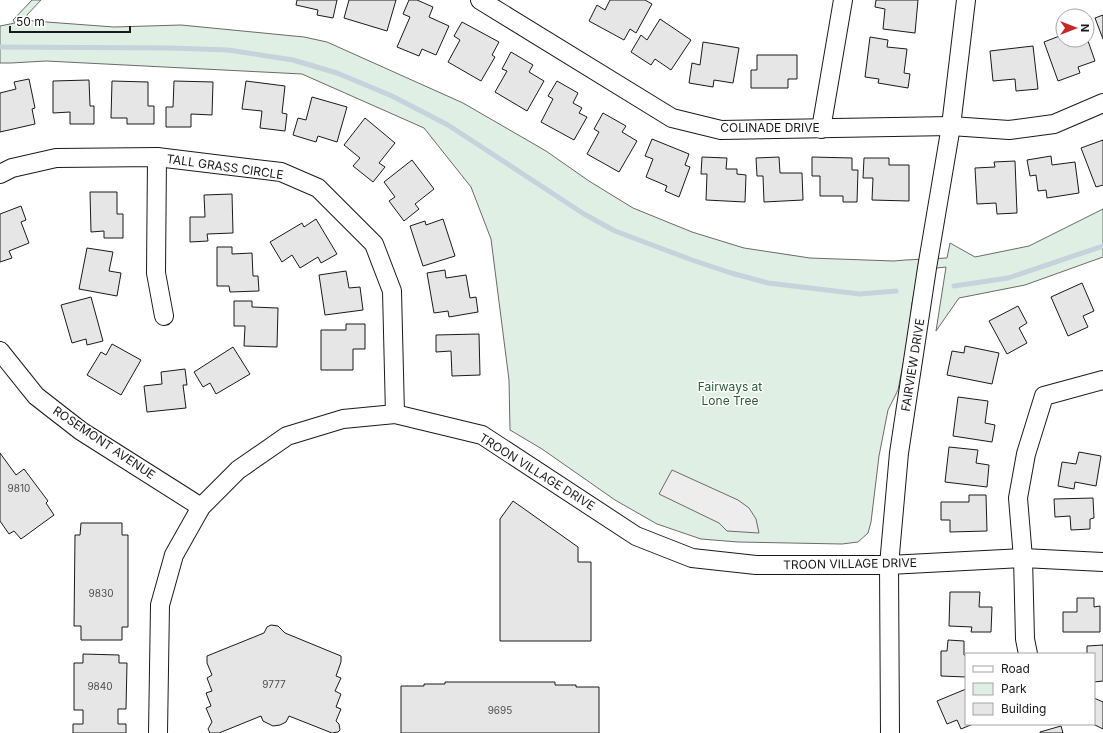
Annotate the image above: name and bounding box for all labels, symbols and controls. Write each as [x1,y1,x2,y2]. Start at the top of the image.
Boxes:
scale bar [10,8,130,34]
north arrow [1055,8,1095,48]
text: 50 m [16,14,45,29]
text: N [1078,24,1092,32]
street label: COLINADE DRIVE [720,120,820,135]
street label: TALL GRASS CIRCLE [166,151,285,182]
street label: FAIRVIEW DRIVE [898,317,927,413]
park label: Fairways at Lone Tree [698,379,762,408]
street label: ROSEMONT AVENUE [50,403,158,482]
street label: TROON VILLAGE DRIVE [477,430,598,513]
house number: 9810 [8,482,30,494]
street label: TROON VILLAGE DRIVE [783,555,917,572]
house number: 9830 [89,587,113,599]
legend [965,653,1095,725]
text: Road [1001,661,1030,676]
house number: 9777 [262,678,286,690]
house number: 9840 [87,680,113,692]
text: Park [1001,681,1027,696]
text: Building [1001,701,1046,716]
house number: 9695 [488,704,512,716]

